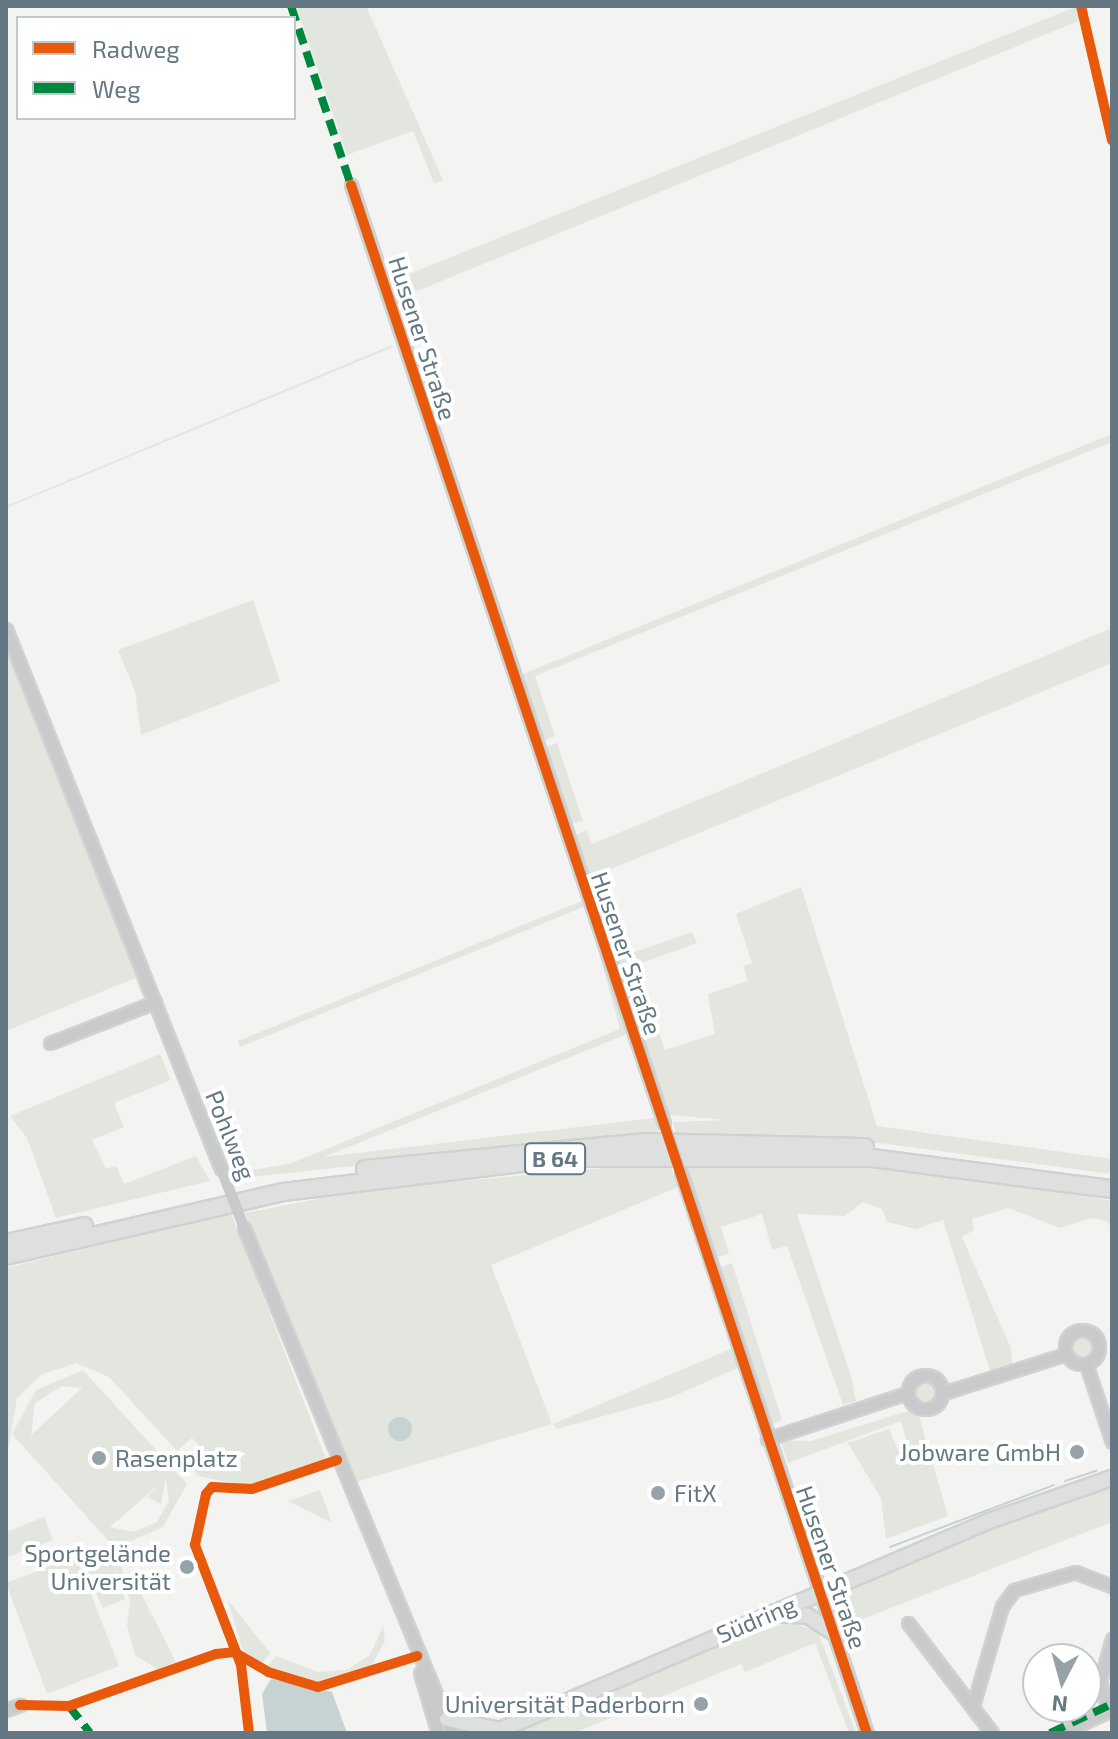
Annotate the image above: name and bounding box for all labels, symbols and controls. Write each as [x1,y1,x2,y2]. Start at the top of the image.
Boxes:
legend [16,16,296,120]
text: Radweg [92,34,180,63]
text: Weg [92,74,141,103]
street label: Husener Straße [383,252,463,424]
street label: Husener Straße [586,867,668,1039]
street label: Pohlweg [200,1086,262,1184]
road number: B 64 [523,1141,587,1177]
place label: Jobware GmbH [899,1438,1061,1466]
marker: Jobware GmbH [1068,1443,1086,1461]
place label: Rasenplatz [115,1444,238,1472]
marker: Rasenplatz [90,1449,108,1467]
place label: FitX [674,1479,717,1507]
street label: Husener Straße [791,1481,873,1653]
marker: FitX [649,1484,667,1502]
place label: Sportgelände Universität [24,1539,171,1595]
marker: Sportgelände Universität [178,1558,196,1576]
street label: Südring [712,1589,800,1649]
north arrow [1022,1643,1102,1723]
place label: Universität Paderborn [445,1690,685,1718]
text: N [1050,1691,1069,1719]
marker: Universität Paderborn [692,1695,710,1713]

